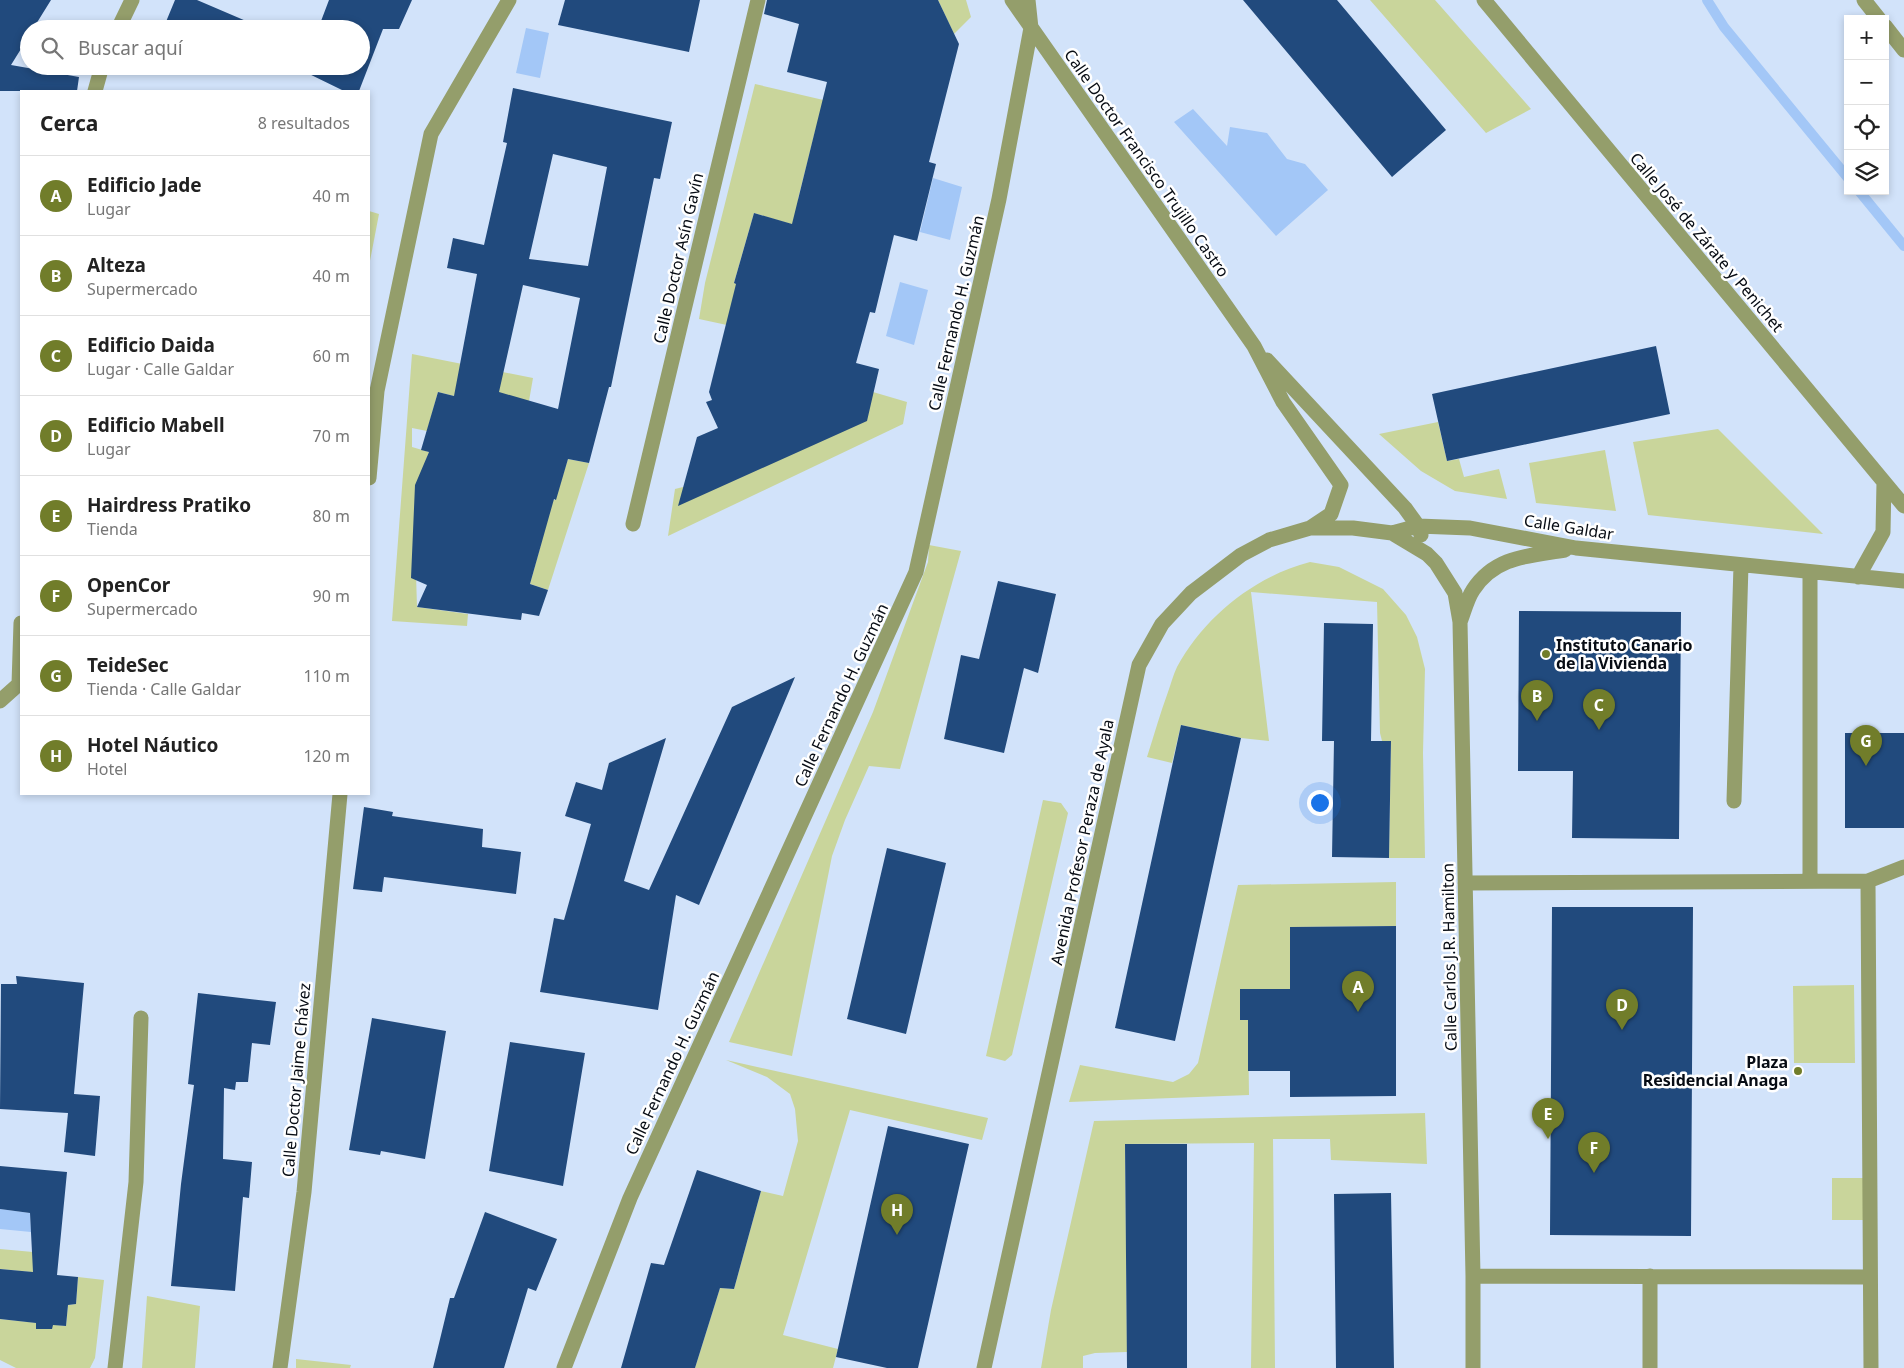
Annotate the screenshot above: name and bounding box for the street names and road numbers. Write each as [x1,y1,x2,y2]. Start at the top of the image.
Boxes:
street label: Calle Doctor Francisco Trujillo Castro [1059,45,1235,281]
street label: Calle José de Zárate y Penichet [1625,148,1789,337]
street label: Calle Doctor Asín Gavín [648,170,708,346]
street label: Calle Fernando H. Guzmán [923,213,989,413]
street label: Calle Galdar [1522,509,1616,545]
street label: Calle Fernando H. Guzmán [789,600,893,790]
street label: Avenida Profesor Peraza de Ayala [1045,717,1119,967]
street label: Calle Carlos J.R. Hamilton [1436,863,1462,1051]
street label: Calle Fernando H. Guzmán [620,968,724,1158]
street label: Calle Doctor Jaime Chávez [277,982,315,1178]

